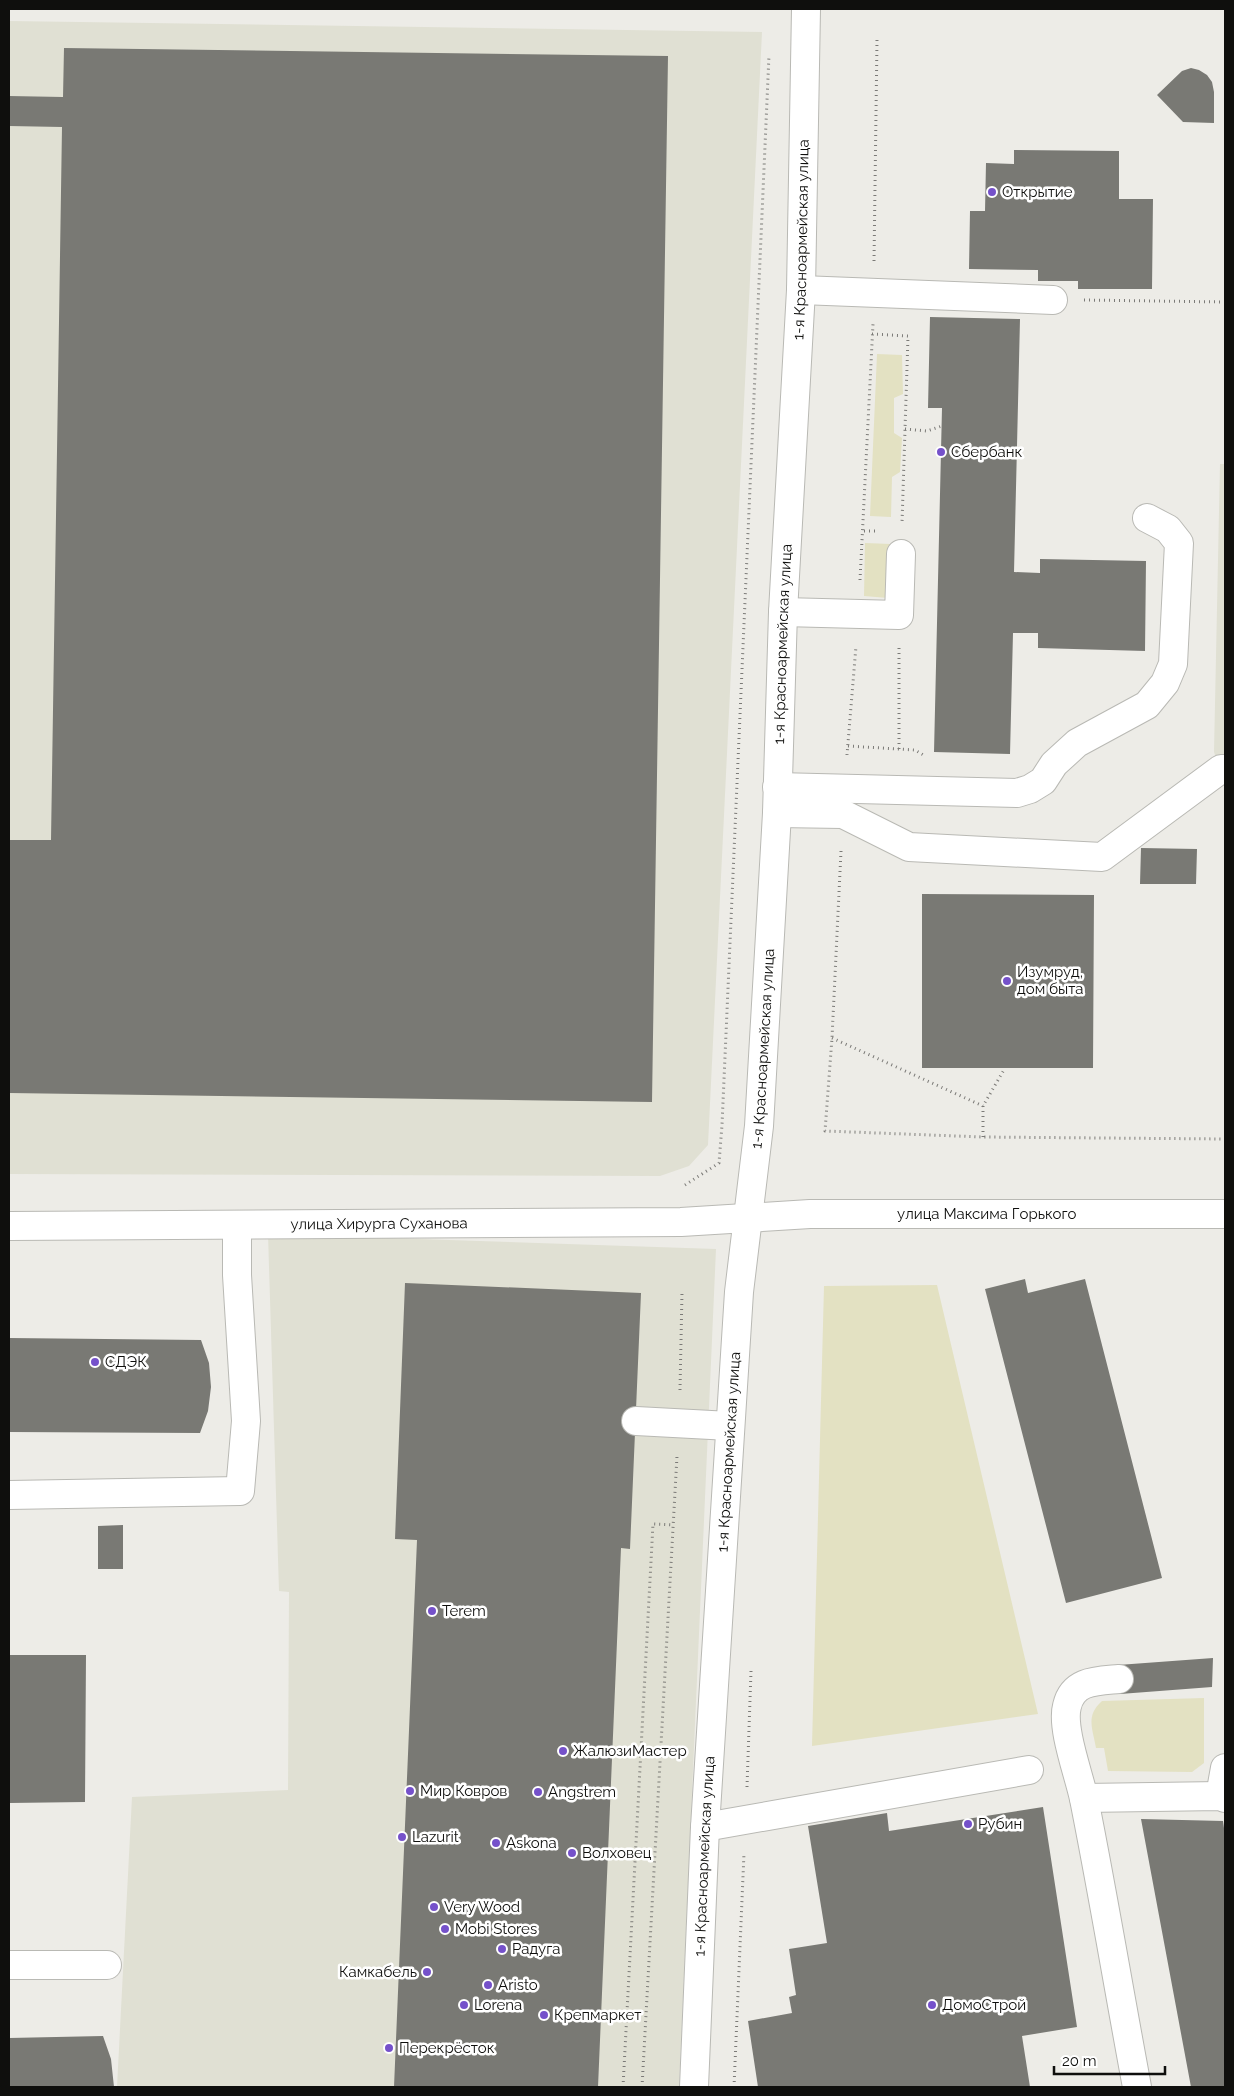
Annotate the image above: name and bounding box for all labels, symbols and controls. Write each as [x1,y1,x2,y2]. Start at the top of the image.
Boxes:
street label: 1-я Красноармейская улица [789,139,813,340]
place label: Открытие [1002,183,1073,201]
marker: Открытие [986,186,998,198]
place label: Сбербанк [951,443,1022,461]
marker: Сбербанк [935,446,947,458]
street label: 1-я Красноармейская улица [770,543,796,745]
street label: 1-я Красноармейская улица [747,948,778,1150]
place label: Изумруд, дом быта [1017,963,1084,998]
marker: Изумруд, дом быта [1001,975,1013,987]
street label: улица Максима Горького [897,1205,1076,1223]
street label: улица Хирурга Суханова [290,1214,468,1233]
street label: 1-я Красноармейская улица [713,1351,744,1553]
place label: СДЭК [105,1353,147,1371]
marker: СДЭК [89,1356,101,1368]
place label: Terem [442,1602,486,1620]
marker: Terem [426,1605,438,1617]
place label: ЖалюзиМастер [573,1742,687,1760]
marker: ЖалюзиМастер [557,1745,569,1757]
street label: 1-я Красноармейская улица [691,1755,718,1957]
place label: Мир Ковров [420,1782,507,1800]
place label: Angstrem [548,1783,616,1801]
marker: Мир Ковров [404,1785,416,1797]
marker: Angstrem [532,1786,544,1798]
place label: Рубин [978,1815,1022,1833]
marker: Рубин [962,1818,974,1830]
place label: Lazurit [412,1828,459,1846]
marker: Lazurit [396,1831,408,1843]
place label: Askona [506,1834,557,1852]
marker: Askona [490,1837,502,1849]
place label: Волховец [582,1844,652,1862]
marker: Волховец [566,1847,578,1859]
place label: Very Wood [444,1898,520,1916]
marker: Very Wood [428,1901,440,1913]
place label: Mobi Stores [455,1920,537,1938]
marker: Mobi Stores [439,1923,451,1935]
place label: Радуга [512,1940,561,1958]
marker: Радуга [496,1943,508,1955]
place label: Камкабель [339,1963,417,1981]
marker: Камкабель [421,1966,433,1978]
place label: Aristo [498,1976,538,1994]
marker: Aristo [482,1979,494,1991]
place label: Lorena [474,1996,522,2014]
place label: ДомоСтрой [942,1996,1026,2014]
marker: Lorena [458,1999,470,2011]
marker: ДомоСтрой [926,1999,938,2011]
place label: Крепмаркет [554,2006,641,2024]
marker: Крепмаркет [538,2009,550,2021]
place label: Перекрёсток [399,2039,495,2057]
marker: Перекрёсток [383,2042,395,2054]
scale bar [1054,2044,1165,2076]
text: 20 m [1062,2052,1097,2070]

